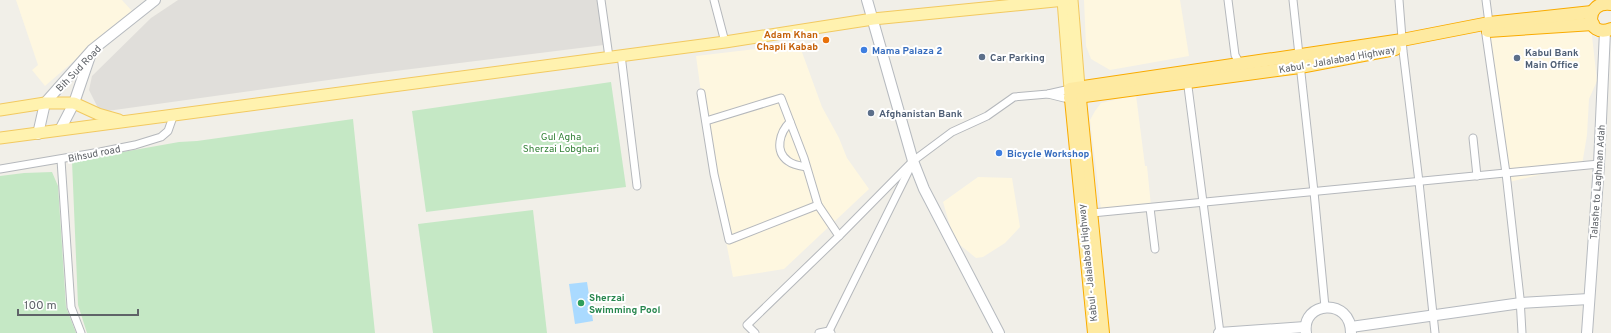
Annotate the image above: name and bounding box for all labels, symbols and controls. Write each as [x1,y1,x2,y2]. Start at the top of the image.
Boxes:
place label: Adam Khan Chapli Kabab [757,29,818,54]
marker: Adam Khan Chapli Kabab [821,35,831,45]
street label: Bih Sud Road [54,43,105,95]
street label: Kabul - Jalalabad Highway [1278,44,1397,77]
marker: Mama Palaza 2 [859,45,869,55]
place label: Mama Palaza 2 [872,45,942,58]
place label: Kabul Bank Main Office [1525,47,1579,72]
marker: Car Parking [977,52,987,62]
place label: Car Parking [990,52,1045,65]
marker: Kabul Bank Main Office [1512,53,1522,63]
marker: Afghanistan Bank [866,108,876,118]
place label: Afghanistan Bank [879,108,963,121]
street label: Talashe to Laghman Adah [1588,124,1609,240]
park label: Gul Agha Sherzai Lobghari [523,131,599,156]
street label: Bihsud road [67,143,122,166]
marker: Bicycle Workshop [994,148,1004,158]
place label: Bicycle Workshop [1007,148,1090,161]
street label: Kabul - Jalalabad Highway [1076,203,1101,322]
scale bar [18,291,138,317]
place label: Sherzai Swimming Pool [589,292,660,317]
text: 100 m [24,298,57,314]
marker: Sherzai Swimming Pool [576,298,586,308]

